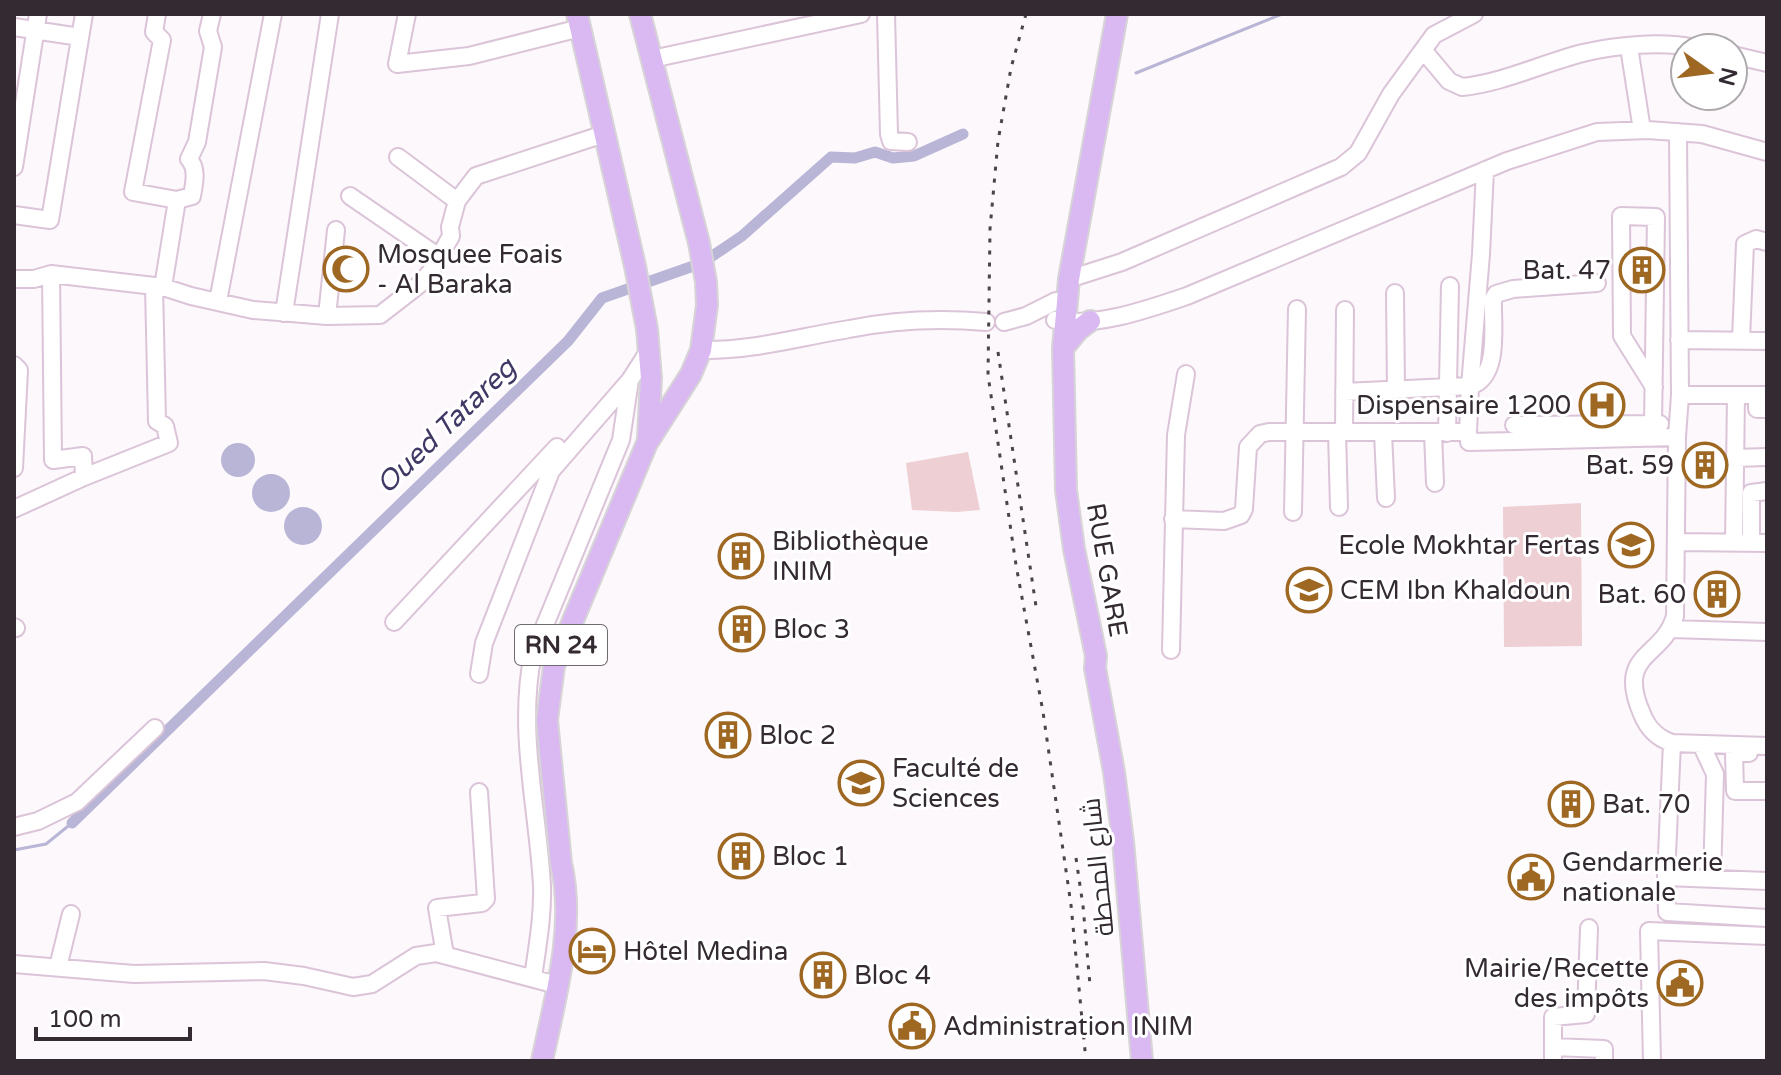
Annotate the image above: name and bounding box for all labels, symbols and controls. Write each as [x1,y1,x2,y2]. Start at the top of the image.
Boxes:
north arrow [1669,32,1749,112]
text: N [1713,65,1742,88]
place label: Mosquee Foais - Al Baraka [377,239,563,300]
mosque icon: Mosquee Foais - Al Baraka [322,245,370,293]
building icon: Bat. 47 [1618,246,1666,294]
place label: Bat. 47 [1523,255,1611,286]
water label: Oued Tatareg [369,350,524,501]
hospital icon: Dispensaire 1200 [1578,381,1626,429]
place label: Dispensaire 1200 [1356,390,1571,421]
building icon: Bat. 59 [1681,441,1729,489]
place label: Bat. 59 [1586,450,1674,481]
street label: RUE GARE [1080,500,1134,640]
school or university icon: Ecole Mokhtar Fertas [1607,521,1655,569]
place label: Bibliothèque INIM [772,526,929,587]
place label: Ecole Mokhtar Fertas [1338,530,1600,561]
building icon: Bibliothèque INIM [717,532,765,580]
school or university icon: CEM Ibn Khaldoun [1285,566,1333,614]
building icon: Bat. 60 [1693,570,1741,618]
place label: CEM Ibn Khaldoun [1340,575,1571,606]
place label: Bat. 60 [1598,579,1686,610]
building icon: Bloc 3 [718,605,766,653]
place label: Bloc 3 [773,614,850,645]
road number: RN 24 [515,625,607,665]
building icon: Bloc 2 [704,711,752,759]
place label: Bloc 2 [759,720,836,751]
place label: Faculté de Sciences [892,753,1019,814]
school or university icon: Faculté de Sciences [837,759,885,807]
building icon: Bat. 70 [1547,780,1595,828]
place label: Bat. 70 [1602,789,1690,820]
street label: شارع المحطة [1075,796,1122,938]
building icon: Bloc 1 [717,832,765,880]
place label: Bloc 1 [772,841,849,872]
place label: Gendarmerie nationale [1562,847,1723,908]
public building icon: Gendarmerie nationale [1507,853,1555,901]
hotel icon: Hôtel Medina [568,927,616,975]
place label: Hôtel Medina [623,936,788,967]
building icon: Bloc 4 [799,951,847,999]
place label: Mairie/Recette des impôts [1464,953,1649,1014]
public building icon: Mairie/Recette des impôts [1656,959,1704,1007]
place label: Bloc 4 [854,960,931,991]
scale bar [36,991,190,1041]
public building icon: Administration INIM [888,1002,936,1050]
text: 100 m [48,1005,122,1034]
place label: Administration INIM [943,1011,1193,1042]

